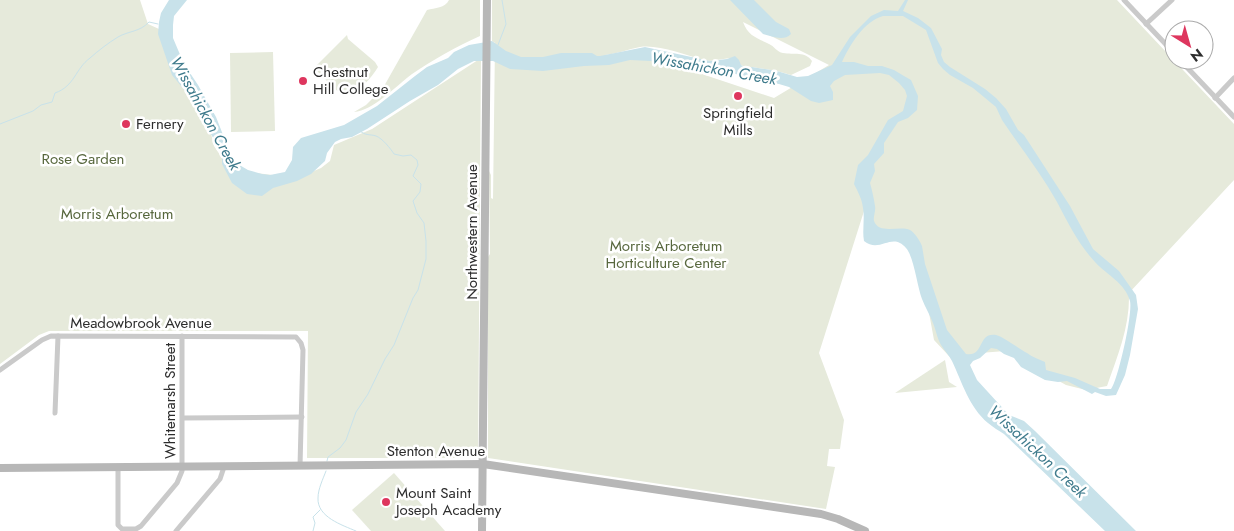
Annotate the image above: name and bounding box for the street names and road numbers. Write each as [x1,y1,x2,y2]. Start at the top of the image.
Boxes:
street label: Northwestern Avenue [461,164,483,300]
street label: Meadowbrook Avenue [70,312,212,334]
street label: Whitemarsh Street [159,342,181,459]
street label: Stenton Avenue [387,440,485,462]

